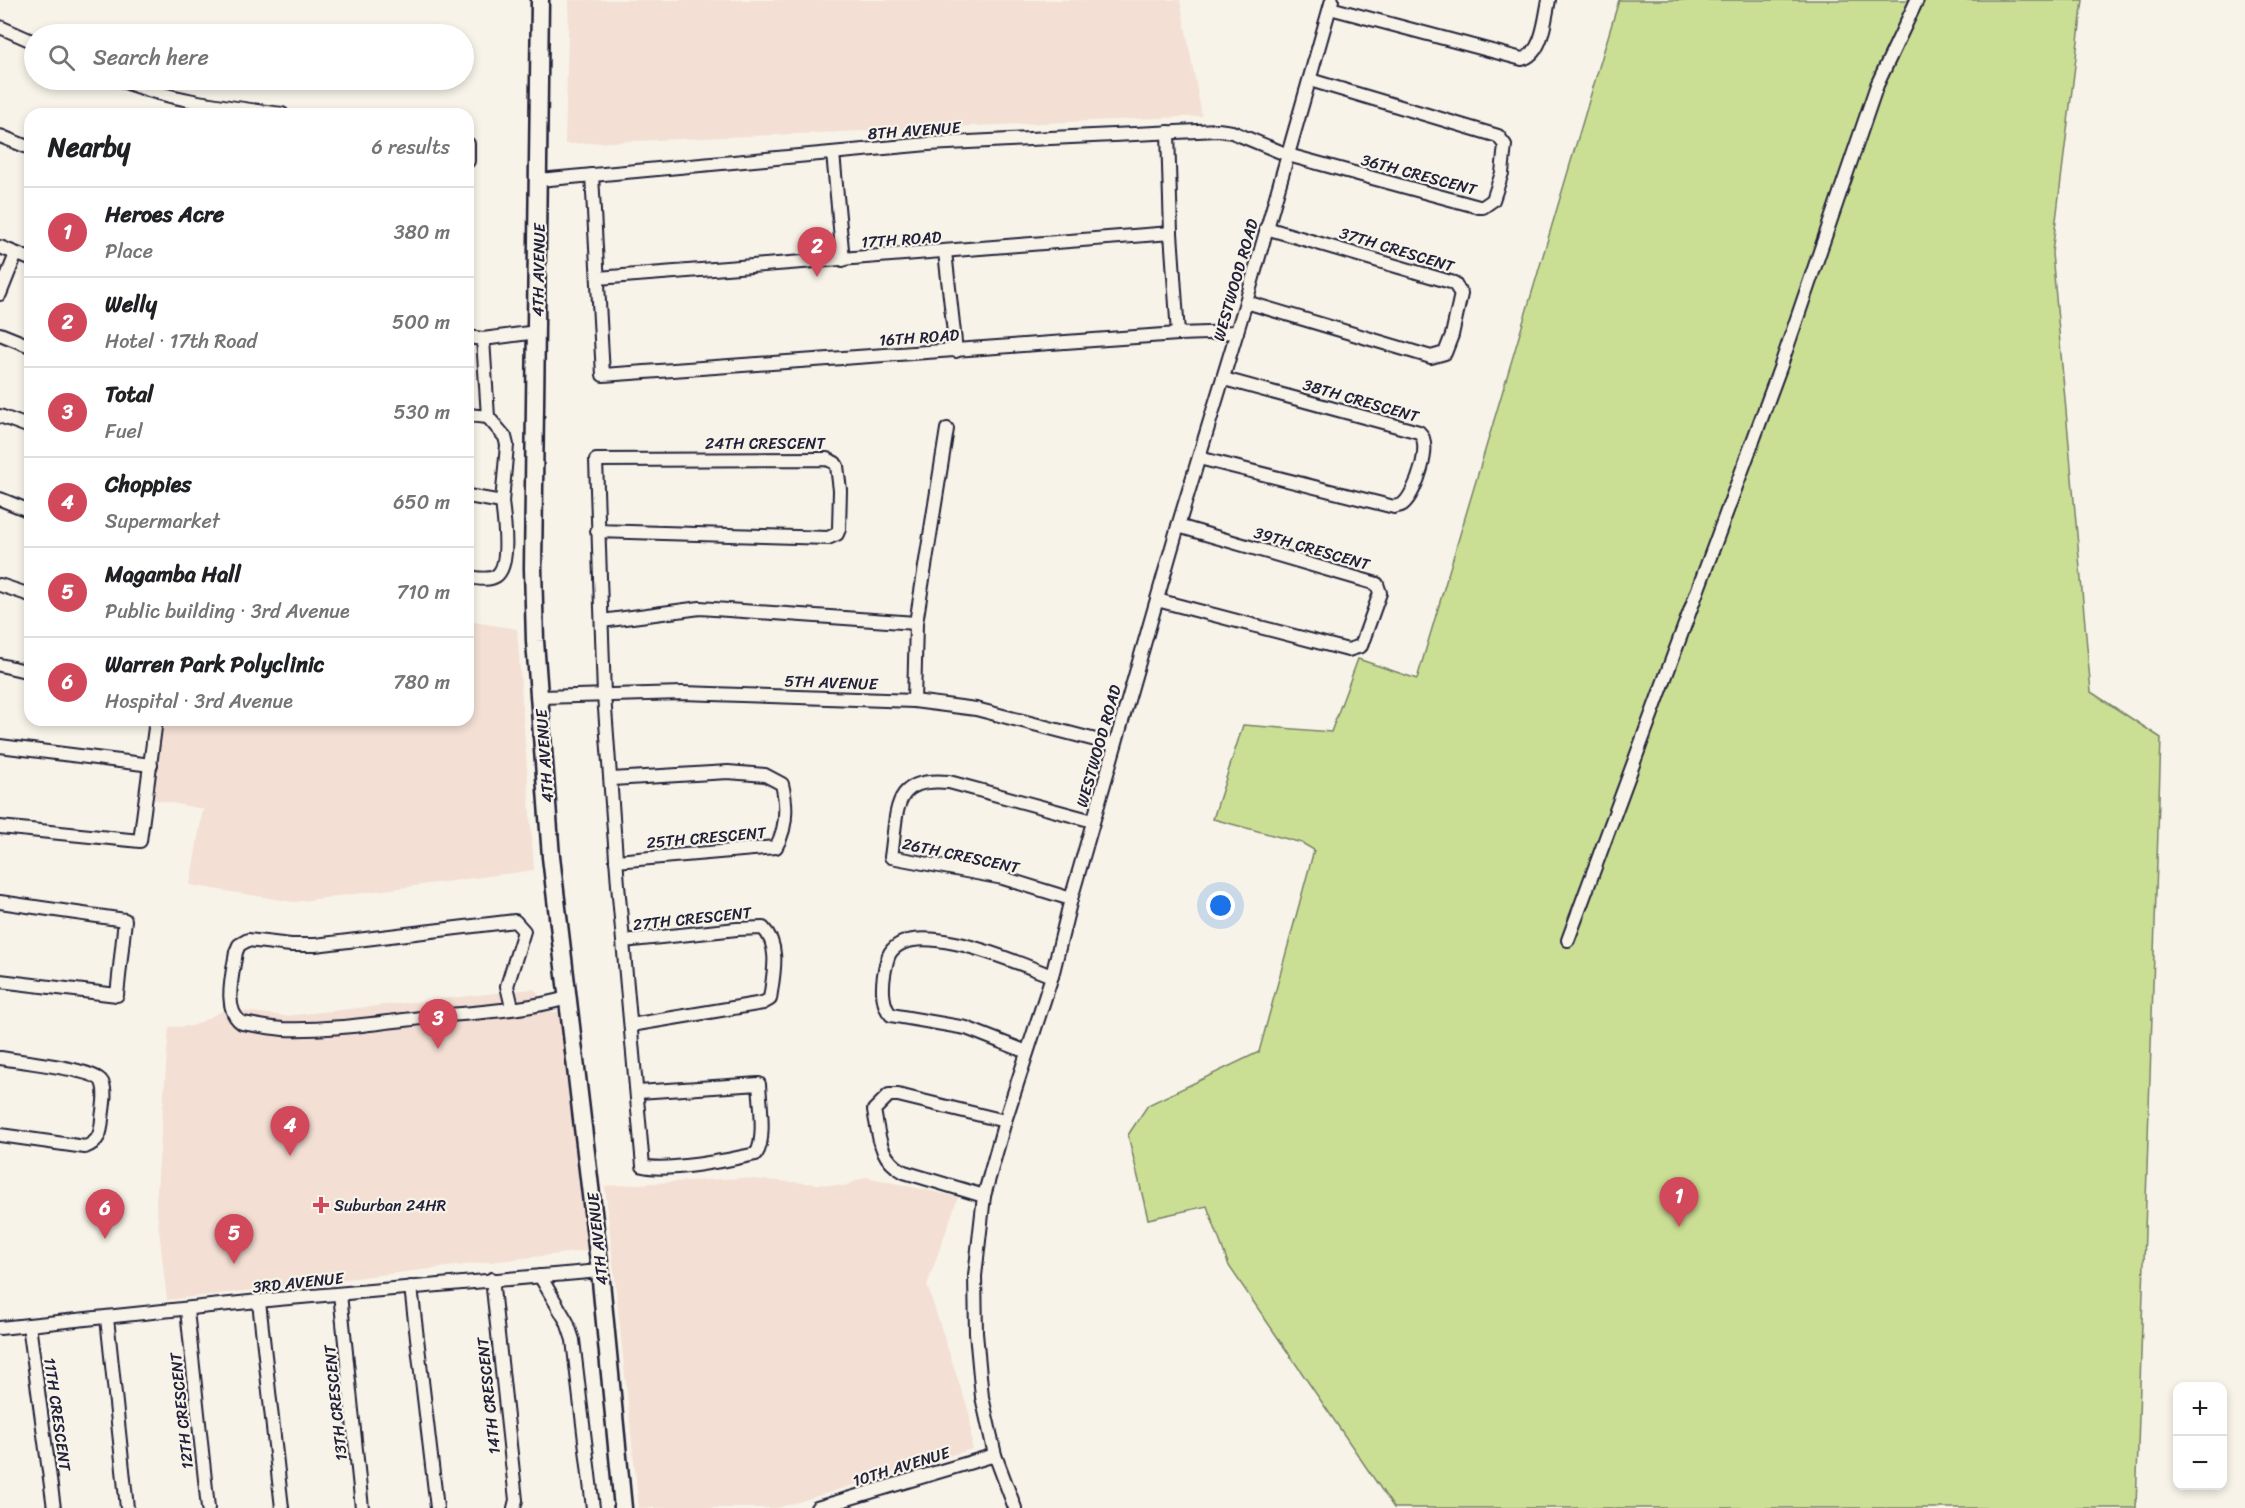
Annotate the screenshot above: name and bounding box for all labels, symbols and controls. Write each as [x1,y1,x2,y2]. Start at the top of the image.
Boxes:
search box [24,24,474,90]
text: Search here [93,38,209,77]
icon: search [45,41,78,74]
street label: 8TH AVENUE [867,113,963,148]
text: Nearby [48,124,130,170]
text: 6 results [371,130,450,165]
street label: 36TH CRESCENT [1358,145,1481,204]
text: Heroes Acre [105,195,224,234]
text: 1 [63,215,72,250]
text: 380 m [394,215,450,250]
street label: WESTWOOD ROAD [1204,215,1267,345]
street label: 37TH CRESCENT [1336,218,1459,281]
street label: 4TH AVENUE [523,222,554,317]
street label: 17TH ROAD [860,222,943,257]
pin: 2 [798,228,836,277]
text: Place [105,234,153,269]
text: Welly [105,285,157,324]
text: 2 [62,305,73,340]
text: 500 m [392,305,450,340]
street label: 16TH ROAD [878,320,960,355]
text: Hotel · 17th Road [105,324,257,359]
street label: 38TH CRESCENT [1300,370,1424,431]
text: Total [105,375,153,414]
text: 3 [62,395,73,430]
text: 530 m [394,395,450,430]
text: Fuel [105,414,143,449]
street label: 24TH CRESCENT [705,429,826,458]
text: Choppies [105,465,191,504]
text: 4 [61,485,74,520]
text: 650 m [393,485,450,520]
text: Supermarket [105,504,220,539]
street label: 39TH CRESCENT [1251,518,1375,579]
text: Magamba Hall [105,555,241,594]
text: 5 [61,575,74,610]
text: 710 m [397,575,450,610]
text: Public building · 3rd Avenue [105,594,350,629]
text: Warren Park Polyclinic [105,645,325,684]
text: 6 [62,665,73,700]
text: 780 m [393,665,450,700]
street label: 5TH AVENUE [784,666,879,699]
street label: WESTWOOD ROAD [1067,681,1130,811]
text: Hospital · 3rd Avenue [105,684,293,719]
street label: 4TH AVENUE [527,707,562,804]
street label: 25TH CRESCENT [645,818,768,857]
street label: 26TH CRESCENT [900,829,1024,882]
your location [1206,891,1235,920]
street label: 27TH CRESCENT [631,898,754,939]
pin: 3 [418,1000,458,1049]
pin: 4 [270,1106,310,1156]
pin: 1 [1660,1178,1698,1227]
pin: 6 [86,1190,124,1239]
street label: 4TH AVENUE [578,1190,617,1287]
place label: Suburban 24HR [334,1191,446,1220]
marker: Suburban 24HR [312,1196,330,1214]
pin: 5 [214,1214,254,1264]
street label: 3RD AVENUE [251,1263,346,1302]
street label: 14TH CRESCENT [468,1335,509,1456]
street label: 13TH CRESCENT [315,1342,356,1462]
street label: 12TH CRESCENT [161,1350,202,1471]
street label: 11TH CRESCENT [35,1355,80,1474]
map controls [2173,1382,2227,1490]
button: + [2173,1382,2227,1436]
button: − [2173,1436,2227,1490]
street label: 10TH AVENUE [849,1438,954,1495]

